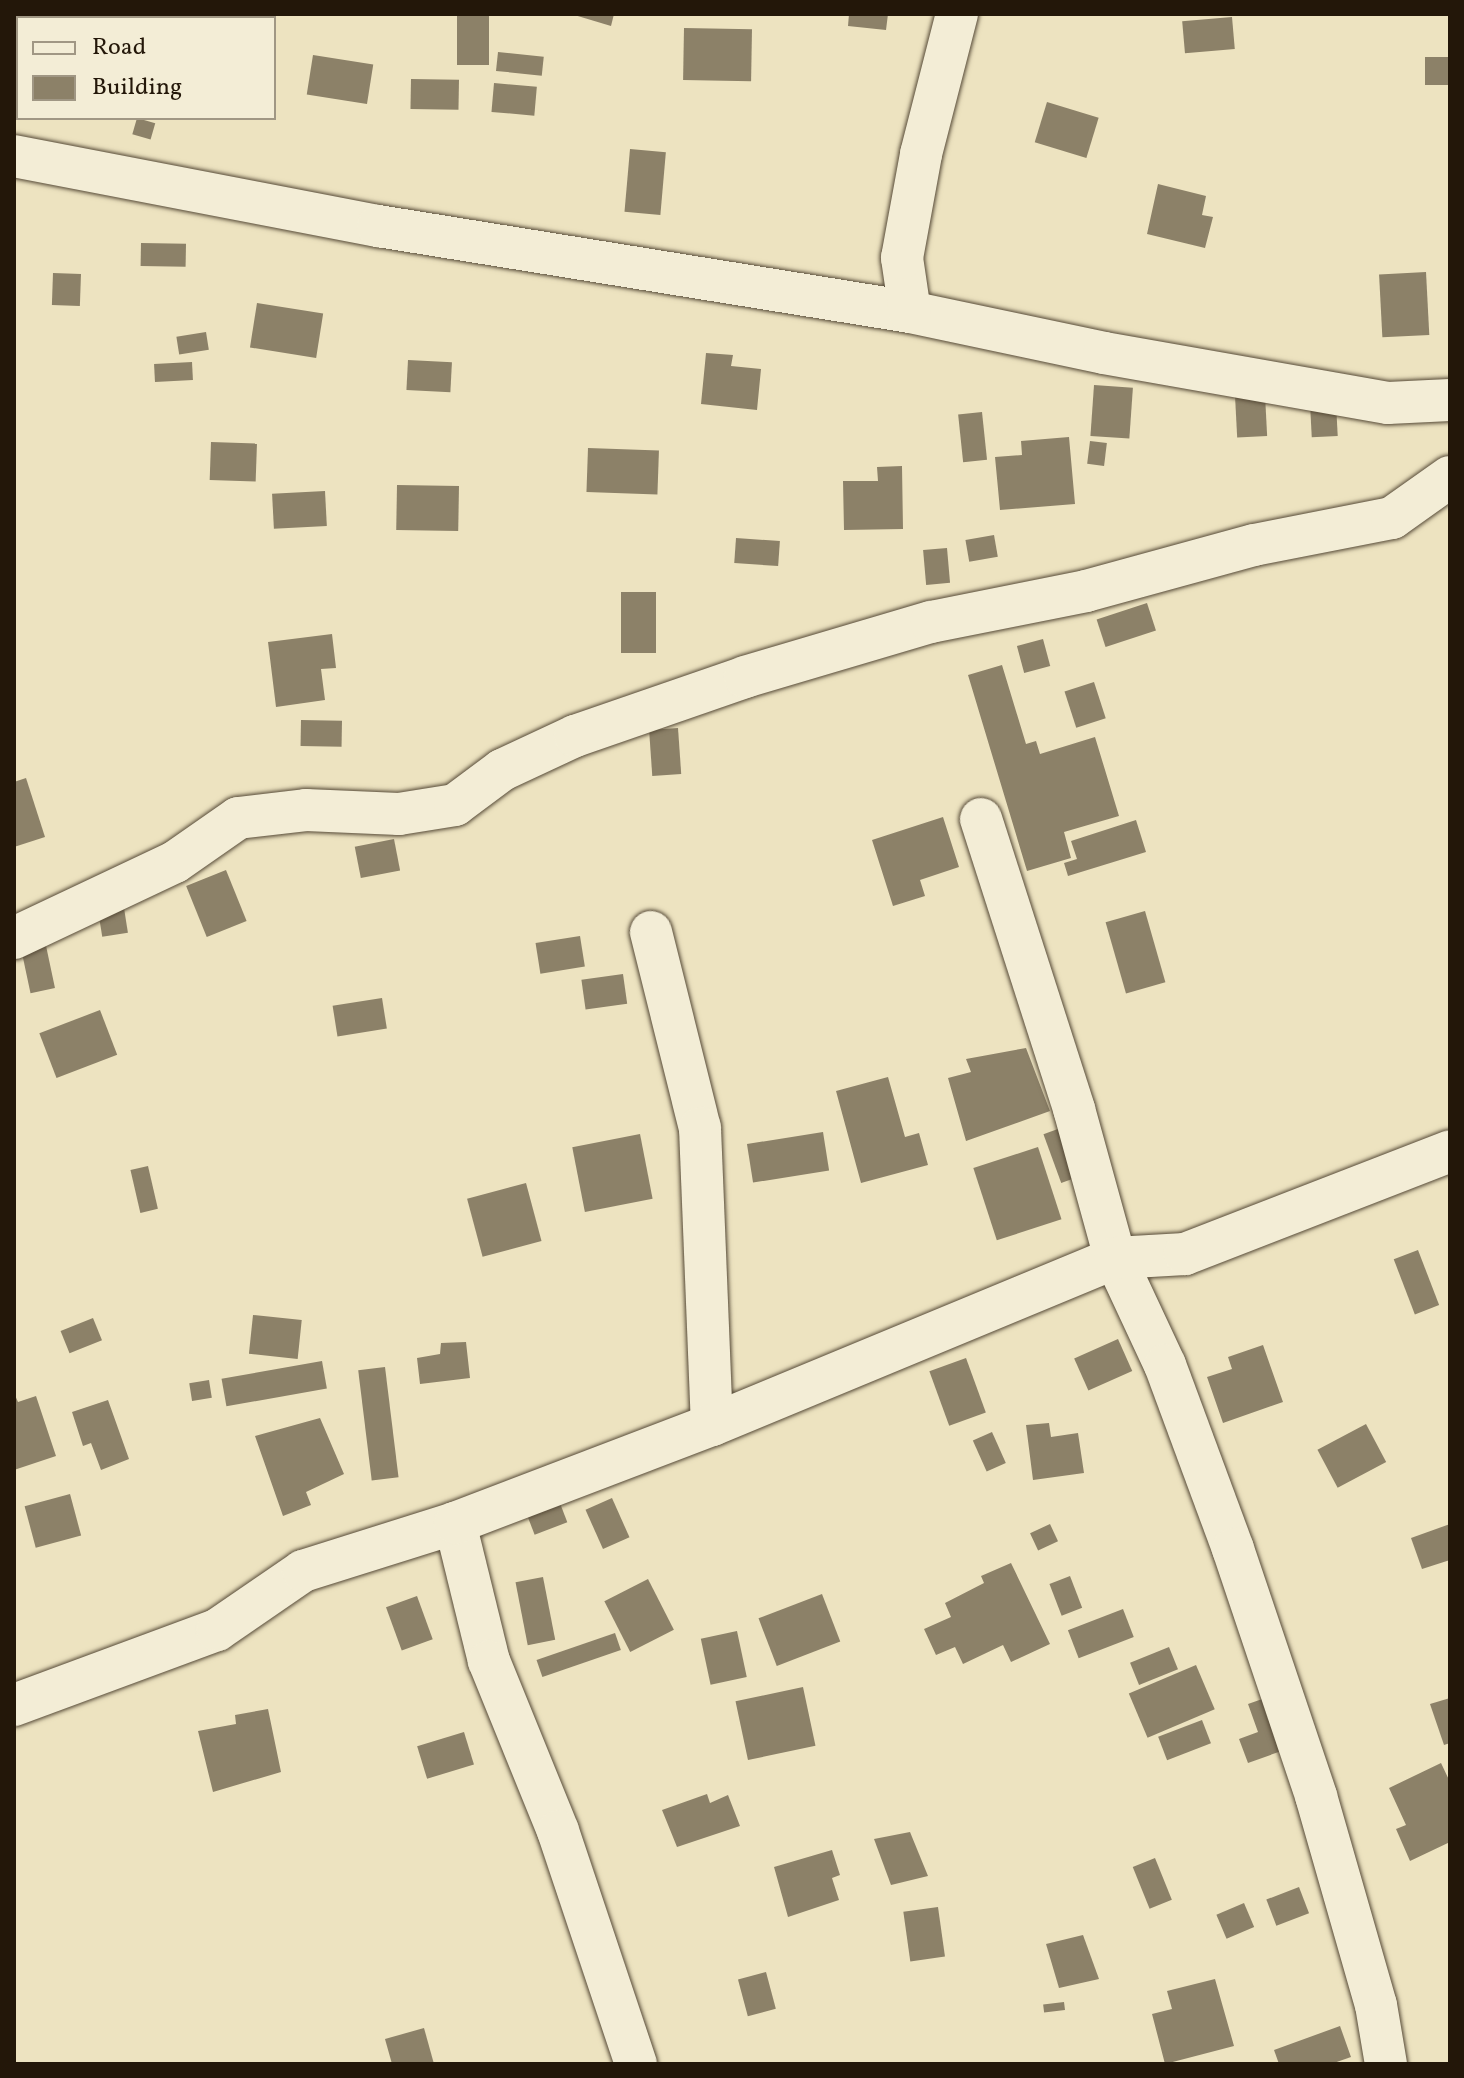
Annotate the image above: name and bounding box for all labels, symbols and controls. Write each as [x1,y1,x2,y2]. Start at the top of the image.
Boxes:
legend [16,16,276,120]
text: Road [92,31,146,65]
text: Building [92,71,182,105]

